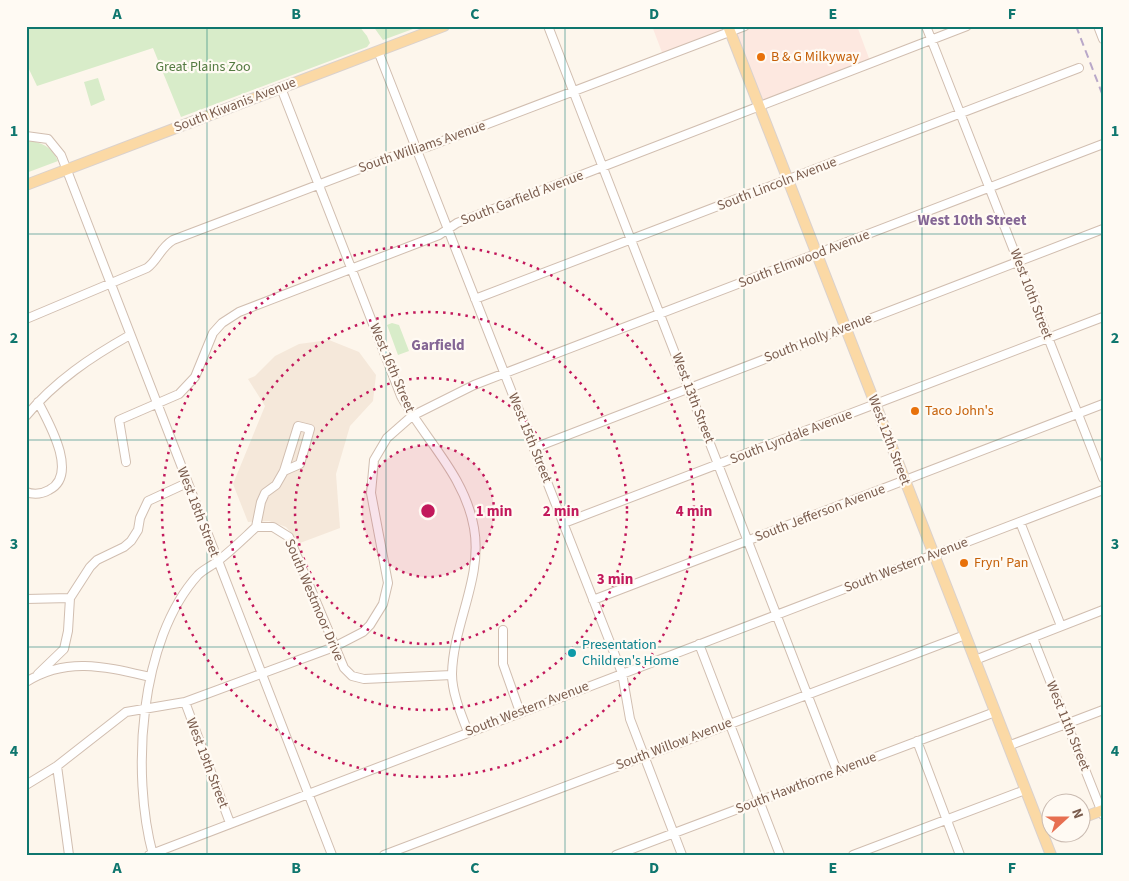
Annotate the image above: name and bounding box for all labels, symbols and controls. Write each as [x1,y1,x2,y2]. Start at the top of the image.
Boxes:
text: A [111,3,122,25]
text: B [291,3,301,25]
text: C [470,3,480,25]
text: D [649,3,659,25]
text: E [829,3,837,25]
text: F [1008,3,1016,25]
place label: B & G Milkyway [771,47,859,67]
marker: B & G Milkyway [755,51,767,63]
park label: Great Plains Zoo [155,57,251,77]
street label: South Kiwanis Avenue [171,72,299,138]
street label: South Williams Avenue [356,116,488,178]
text: 1 [10,120,18,142]
text: 1 [1111,120,1119,142]
street label: South Lincoln Avenue [714,152,840,216]
street label: South Garfield Avenue [458,165,586,231]
district label: West 10th Street [918,210,1027,231]
street label: South Elmwood Avenue [735,225,873,293]
street label: West 10th Street [1005,246,1057,342]
street label: South Holly Avenue [761,308,875,368]
street label: West 16th Street [364,320,420,416]
text: 2 [10,327,18,349]
text: 2 [1111,327,1119,349]
district label: Garfield [411,335,465,356]
street label: West 13th Street [667,350,719,446]
street label: West 15th Street [503,390,557,486]
street label: West 12th Street [863,392,915,488]
place label: Taco John's [925,401,994,421]
street label: South Lyndale Avenue [727,404,855,470]
marker: Taco John's [909,405,921,417]
street label: West 18th Street [172,464,224,560]
street label: South Jefferson Avenue [752,479,888,547]
text: 1 min [476,501,512,522]
text: 2 min [543,501,579,522]
text: 4 min [676,501,712,522]
centre of rings [419,502,437,520]
street label: South Western Avenue [841,532,971,598]
text: 3 [10,533,18,555]
text: 3 [1111,533,1119,555]
street label: South Westmoor Drive [279,536,349,664]
place label: Fryn' Pan [974,553,1028,573]
marker: Fryn' Pan [958,557,970,569]
text: 3 min [597,569,633,590]
place label: Presentation Children's Home [582,635,679,671]
marker: Presentation Children's Home [566,647,578,659]
street label: South Western Avenue [462,676,592,742]
street label: West 11th Street [1041,678,1095,774]
street label: South Willow Avenue [613,713,735,775]
street label: West 19th Street [181,715,233,811]
text: 4 [10,740,19,762]
text: 4 [1111,740,1120,762]
street label: South Hawthorne Avenue [733,747,879,819]
north arrow [1042,794,1092,844]
text: N [1066,806,1088,822]
text: A [111,857,122,879]
text: B [291,857,301,879]
text: C [470,857,480,879]
text: D [649,857,659,879]
text: E [829,857,837,879]
text: F [1008,857,1016,879]

